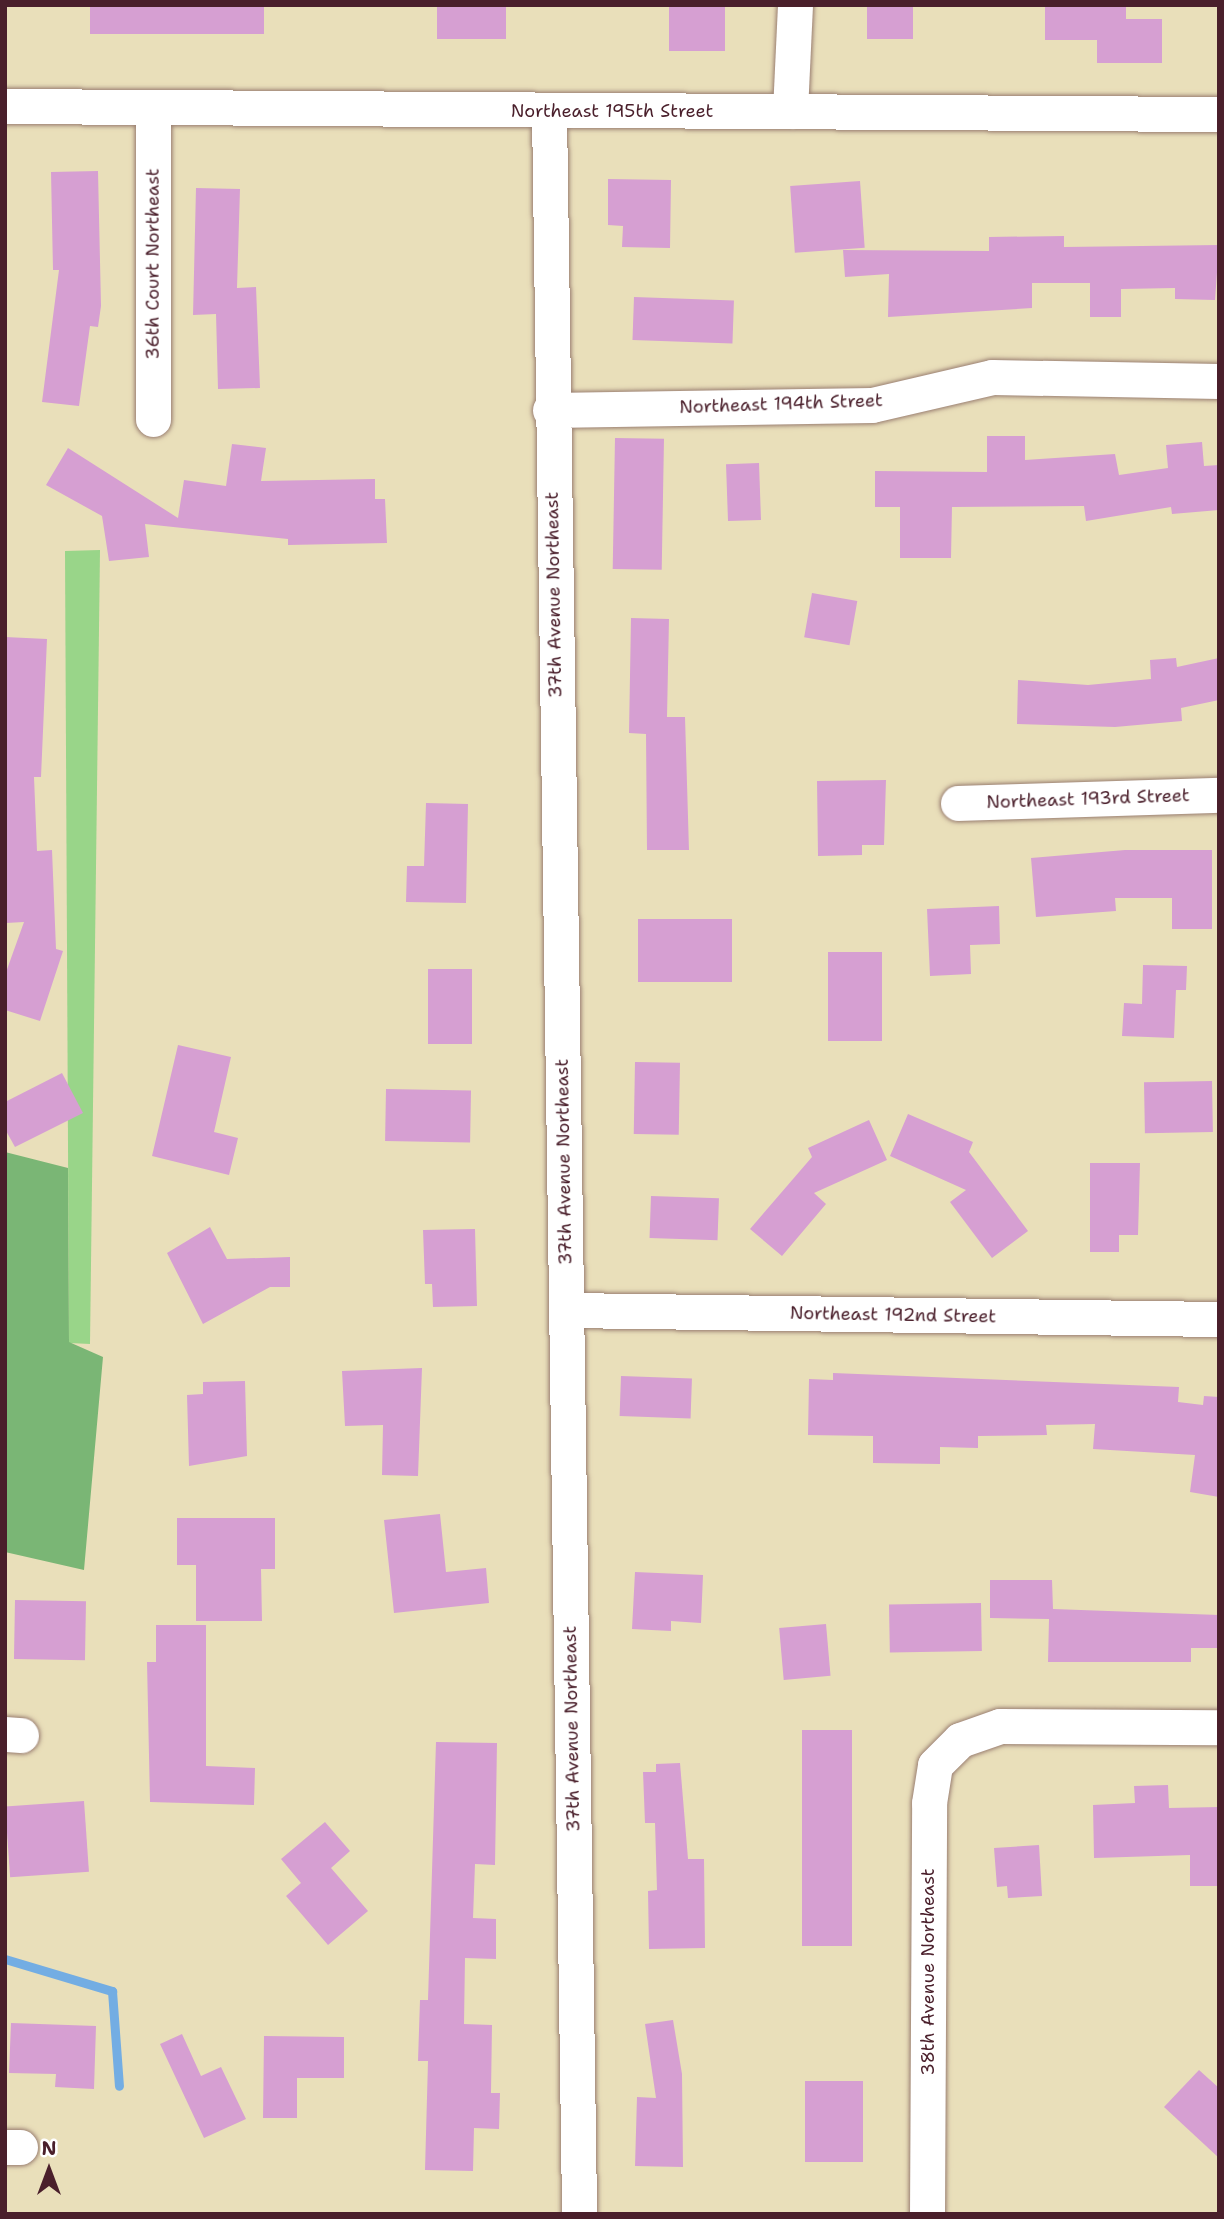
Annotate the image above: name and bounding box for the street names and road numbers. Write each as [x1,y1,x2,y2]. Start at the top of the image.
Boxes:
street label: Northeast 195th Street [511,100,713,122]
street label: 36th Court Northeast [142,168,164,360]
street label: Northeast 194th Street [679,390,883,418]
street label: 37th Avenue Northeast [541,492,567,698]
street label: Northeast 193rd Street [986,785,1190,813]
street label: 37th Avenue Northeast [551,1059,577,1265]
street label: Northeast 192nd Street [790,1302,996,1328]
street label: 37th Avenue Northeast [559,1626,585,1832]
street label: 38th Avenue Northeast [917,1868,939,2076]

